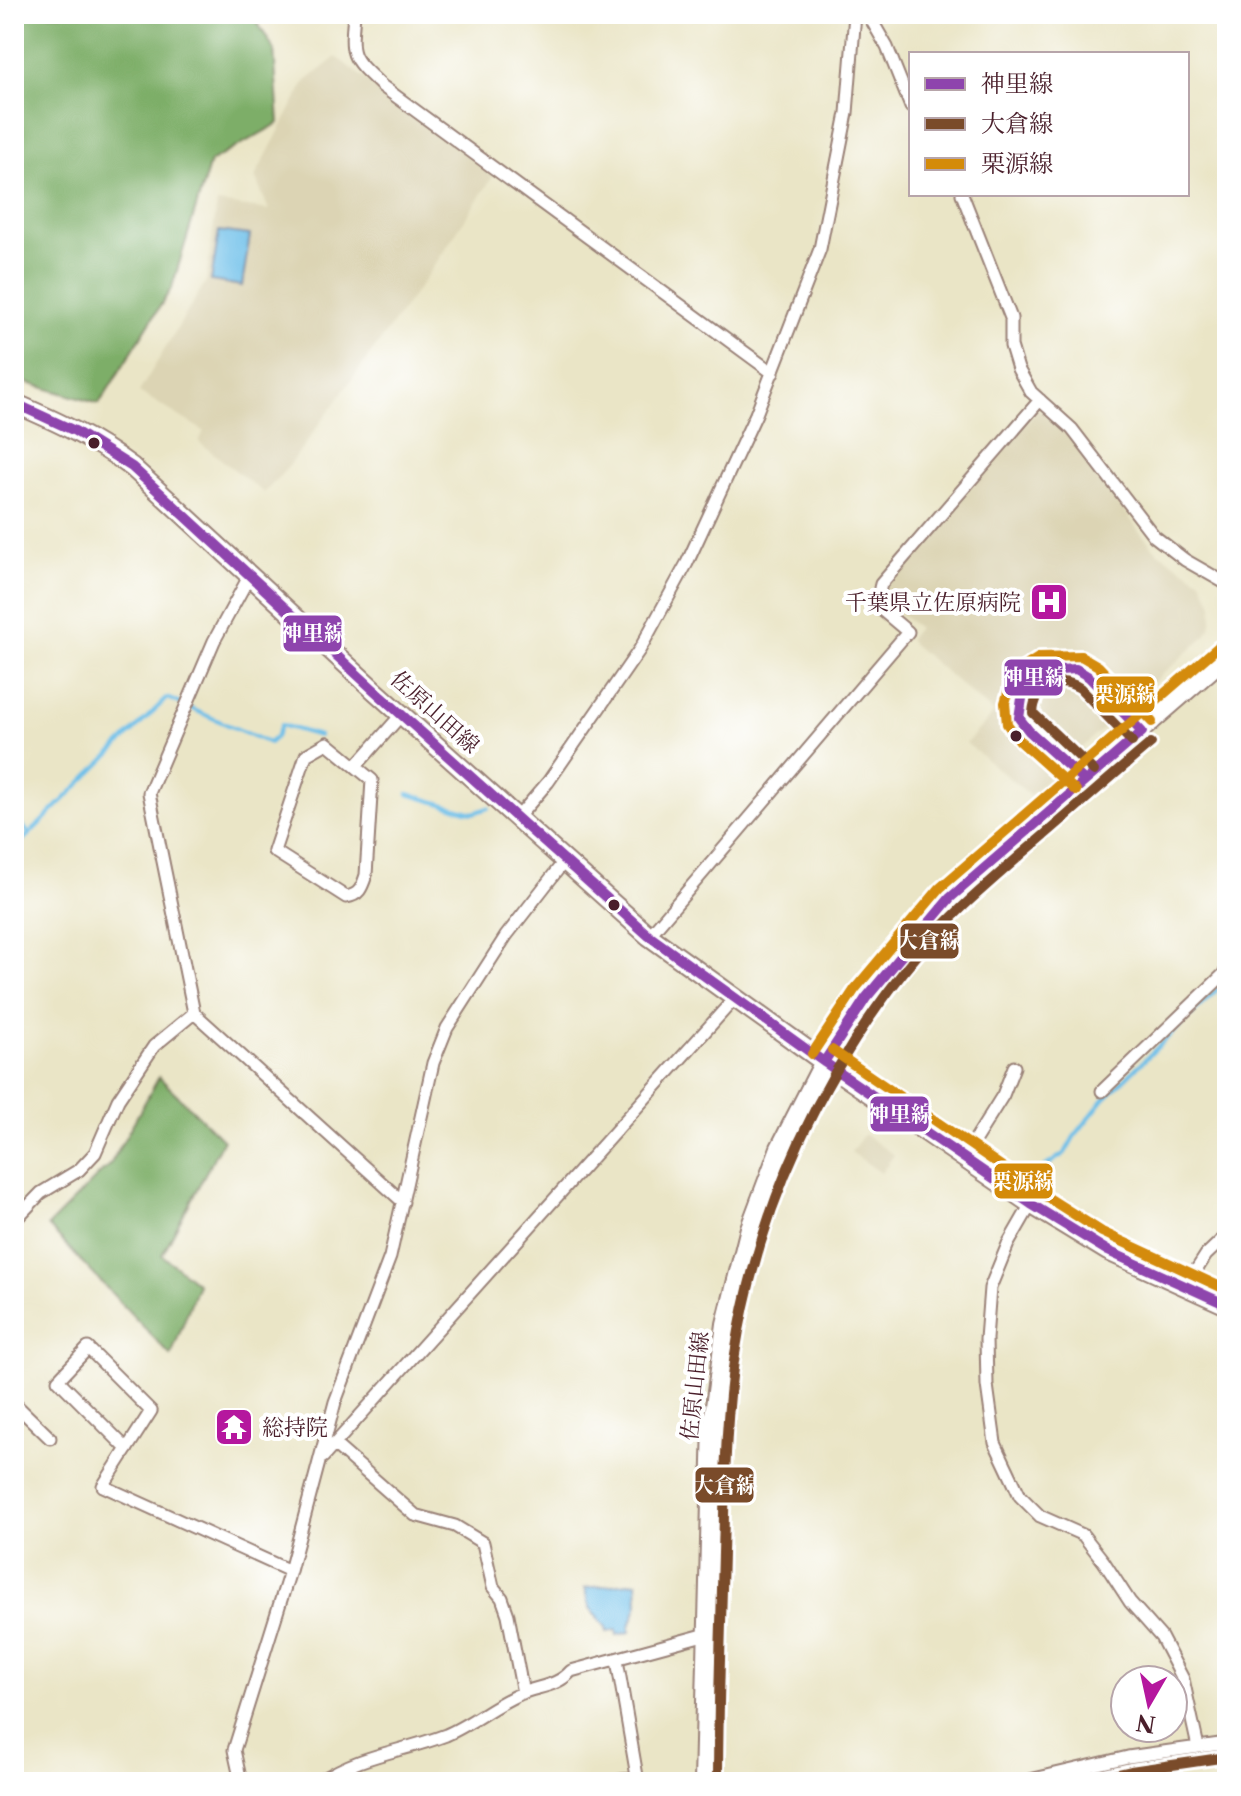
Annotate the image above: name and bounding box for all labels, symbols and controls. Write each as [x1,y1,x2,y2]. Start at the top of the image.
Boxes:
legend [909,52,1189,196]
text: 神里線 [981,69,1053,98]
text: 大倉線 [981,109,1053,138]
text: 栗源線 [981,149,1053,178]
unlabelled marker [86,435,102,451]
hospital icon: 千葉県立佐原病院 [1028,581,1070,623]
place label: 千葉県立佐原病院 [845,589,1021,616]
line badge: 神里線 [282,614,343,653]
text: 神里線 [280,620,346,647]
line badge: 神里線 [1003,658,1064,697]
text: 神里線 [1001,664,1067,691]
street label: 佐原山田線 [385,665,485,759]
line badge: 栗源線 [1095,675,1156,714]
text: 栗源線 [1092,681,1158,708]
unlabelled marker [1008,728,1024,744]
unlabelled marker [606,897,622,913]
line badge: 大倉線 [899,922,960,960]
text: 大倉線 [896,927,962,954]
line badge: 神里線 [869,1095,930,1133]
text: 神里線 [867,1101,933,1128]
line badge: 栗源線 [993,1162,1054,1200]
text: 栗源線 [990,1168,1056,1195]
street label: 佐原山田線 [676,1330,714,1442]
temple icon: 総持院 [213,1406,255,1448]
place label: 総持院 [262,1414,328,1441]
line badge: 大倉線 [694,1466,755,1504]
text: 大倉線 [692,1472,758,1499]
north arrow [1109,1664,1189,1744]
text: N [1134,1708,1158,1738]

